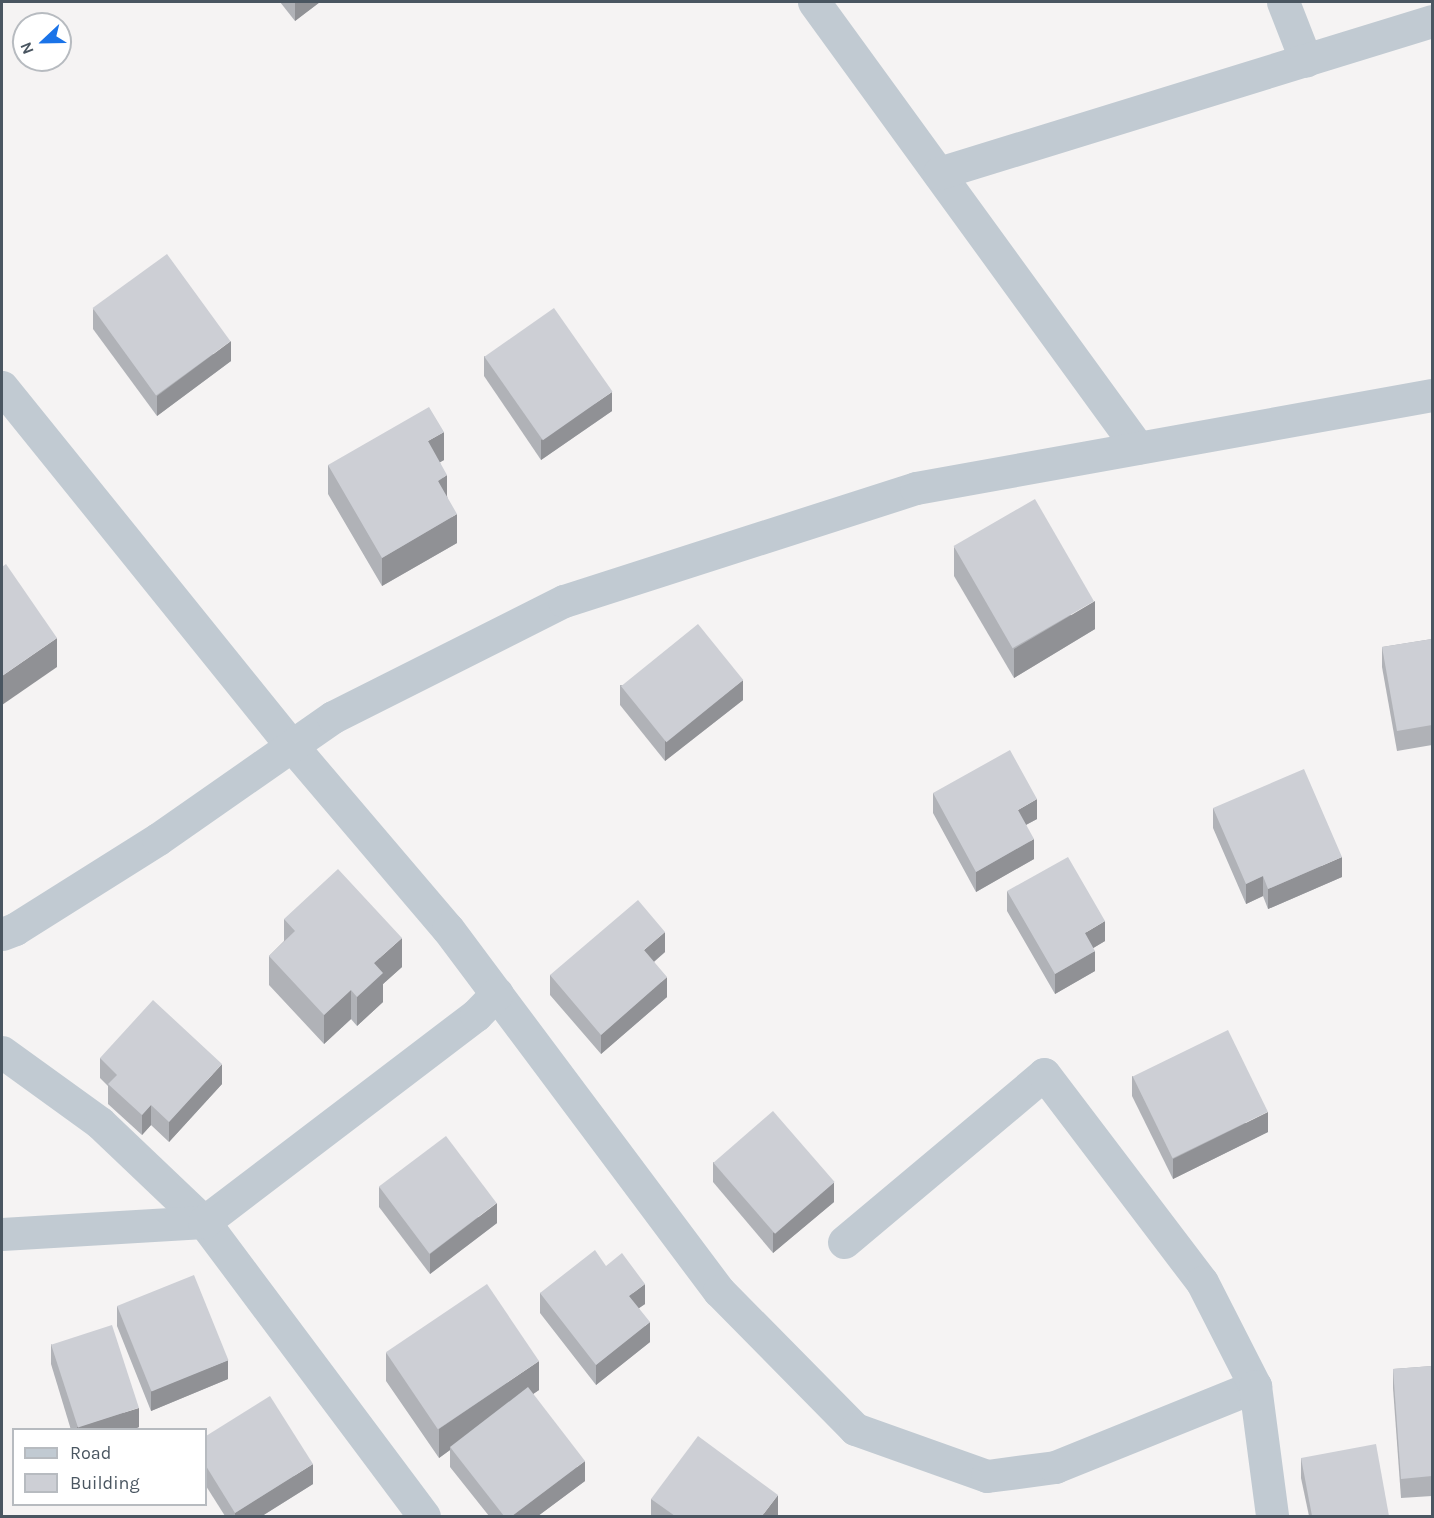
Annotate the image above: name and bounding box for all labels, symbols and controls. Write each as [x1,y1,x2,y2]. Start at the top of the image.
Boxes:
north arrow [12,12,72,72]
text: N [16,39,38,57]
legend [12,1428,207,1506]
text: Road [70,1442,111,1464]
text: Building [70,1472,140,1494]

